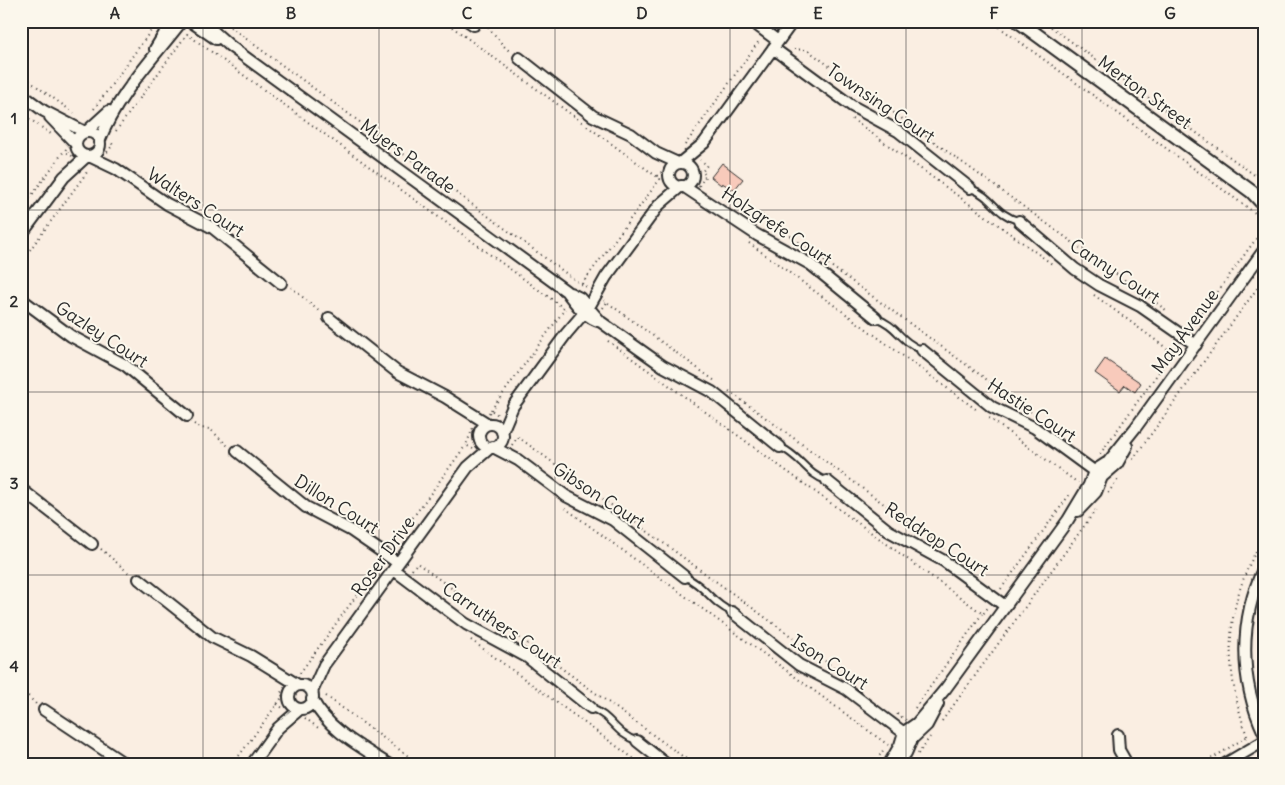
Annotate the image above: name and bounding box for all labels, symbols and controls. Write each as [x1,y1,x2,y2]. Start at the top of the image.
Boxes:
text: A [110,3,120,23]
text: B [286,3,297,23]
text: C [462,3,473,23]
text: D [636,3,648,23]
text: E [813,3,823,23]
text: F [989,3,999,23]
text: G [1164,3,1176,23]
street label: Merton Street [1094,50,1196,134]
street label: Townsing Court [823,58,939,148]
text: 1 [11,108,17,128]
street label: Myers Parade [356,114,460,198]
street label: Walters Court [143,162,249,242]
street label: Holzgrefe Court [717,182,837,270]
street label: Canny Court [1066,233,1164,309]
street label: May Avenue [1146,284,1224,378]
text: 2 [10,291,19,311]
street label: Gazley Court [51,296,153,372]
street label: Hastie Court [983,373,1081,447]
street label: Gibson Court [548,457,650,533]
street label: Dillon Court [290,469,384,539]
text: 3 [9,473,19,493]
street label: Reddrop Court [881,497,993,581]
street label: Roser Drive [346,511,420,601]
street label: Carruthers Court [438,577,566,673]
street label: Ison Court [787,629,873,695]
text: 4 [9,656,19,676]

